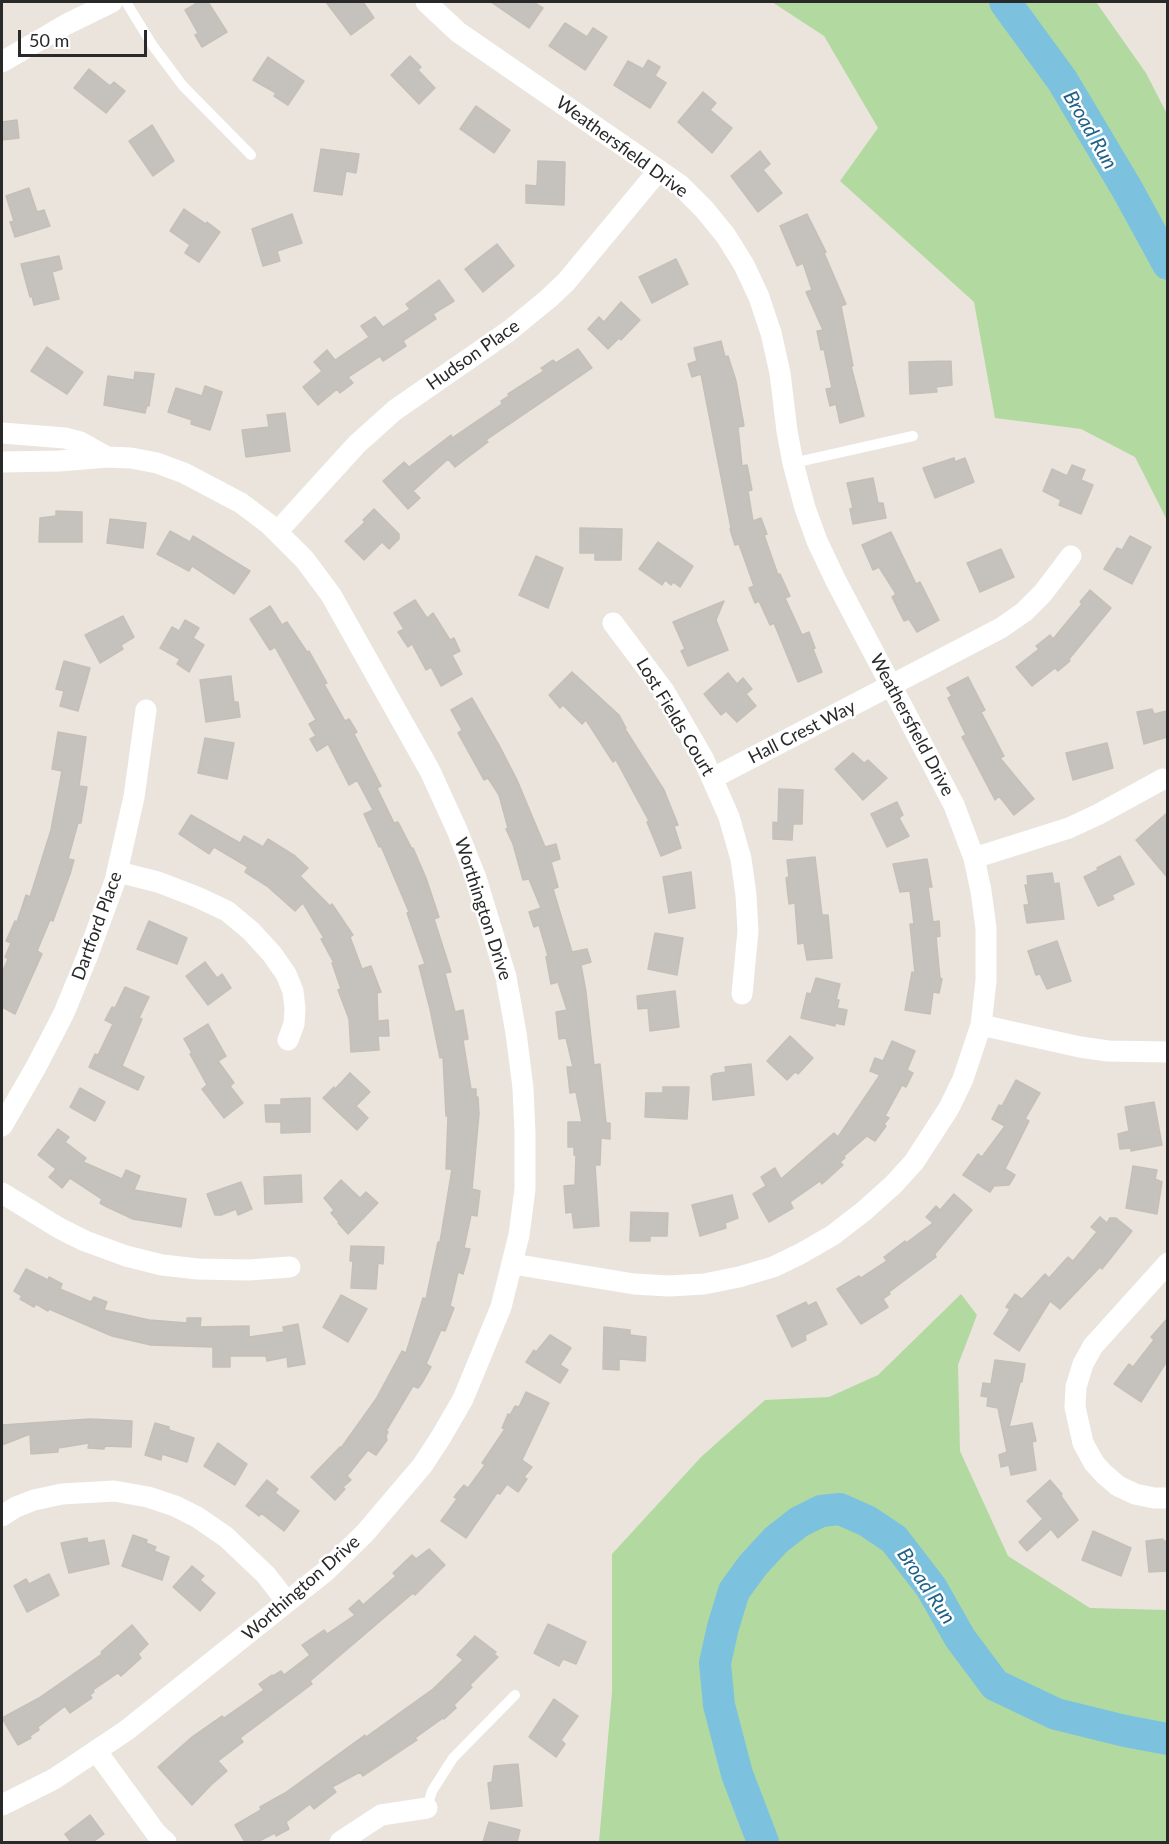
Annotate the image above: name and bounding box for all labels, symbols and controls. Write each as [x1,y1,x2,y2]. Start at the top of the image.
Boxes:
scale bar [21,18,150,56]
text: 50 m [29,29,69,51]
water label: Broad Run [1058,86,1122,174]
street label: Weathersfield Drive [552,92,692,202]
street label: Hudson Place [422,315,524,395]
street label: Weathersfield Drive [865,650,959,800]
street label: Lost Fields Court [631,654,719,780]
street label: Hall Crest Way [745,696,859,768]
street label: Worthington Drive [450,835,516,983]
street label: Dartford Place [67,869,127,983]
street label: Worthington Drive [238,1531,364,1645]
water label: Broad Run [892,1543,960,1629]

